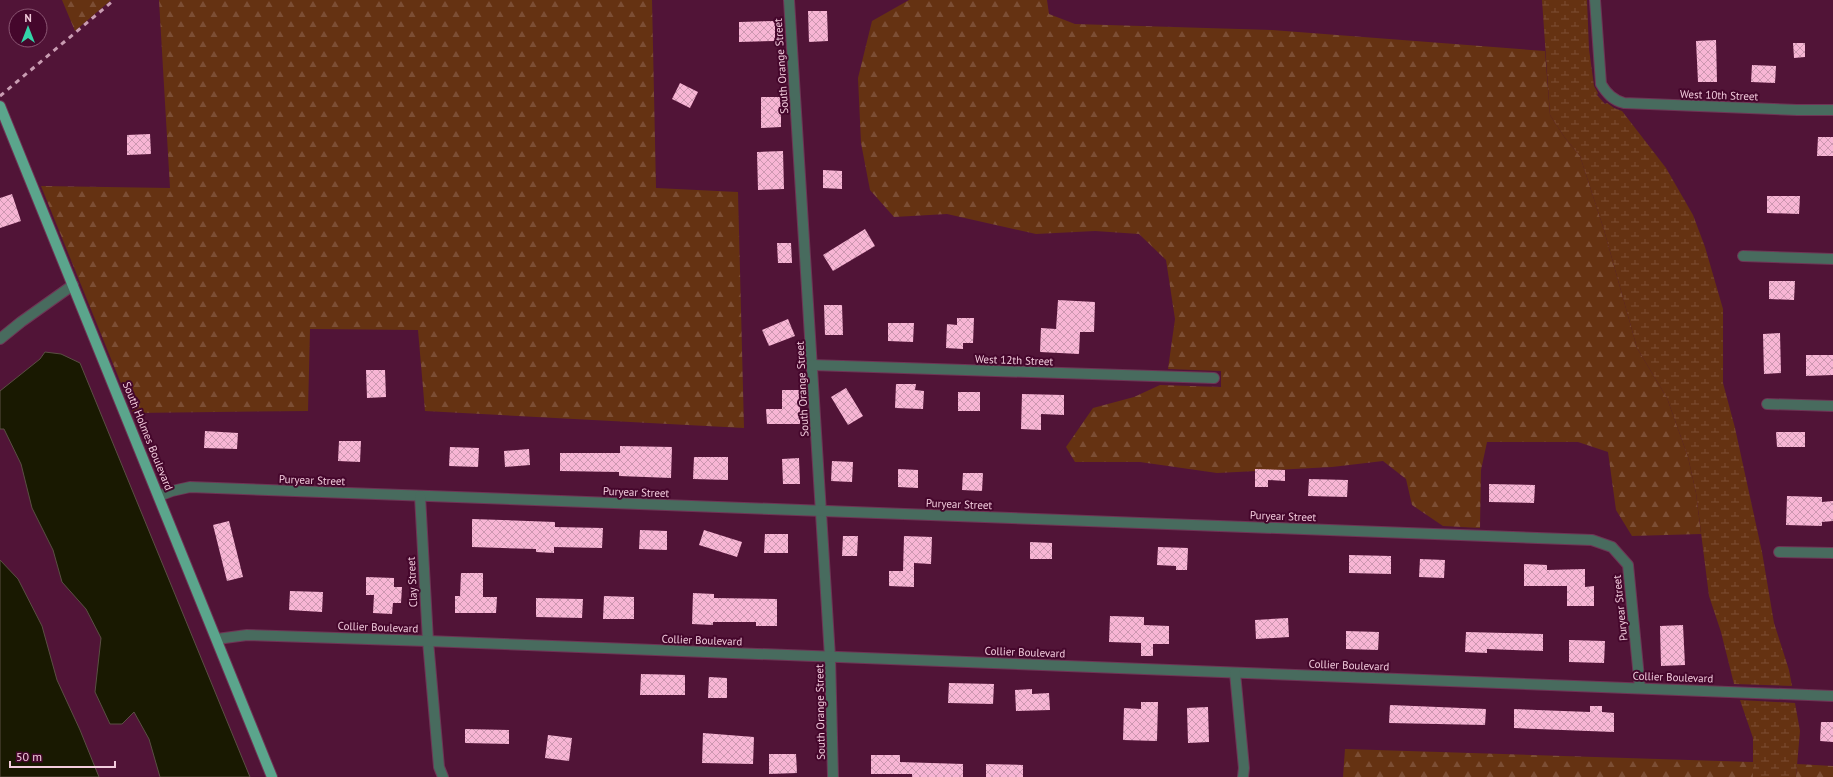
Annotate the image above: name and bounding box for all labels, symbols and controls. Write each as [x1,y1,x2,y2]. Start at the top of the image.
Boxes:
north arrow [8,8,48,48]
text: N [24,11,32,25]
street label: South Orange Street [771,18,791,114]
street label: West 10th Street [1680,87,1759,103]
street label: South Orange Street [792,341,811,437]
street label: West 12th Street [975,352,1054,368]
street label: South Holmes Boulevard [120,380,176,493]
street label: Puryear Street [279,472,346,488]
street label: Puryear Street [603,484,670,500]
street label: Puryear Street [926,496,993,512]
street label: Puryear Street [1250,508,1317,524]
street label: Clay Street [404,556,420,608]
street label: Puryear Street [1610,574,1630,642]
street label: Collier Boulevard [337,619,419,635]
street label: Collier Boulevard [661,632,743,648]
street label: Collier Boulevard [984,644,1066,660]
street label: Collier Boulevard [1308,657,1390,673]
street label: South Orange Street [812,664,828,760]
street label: Collier Boulevard [1632,669,1714,685]
scale bar [10,743,115,769]
text: 50 m [16,749,42,764]

